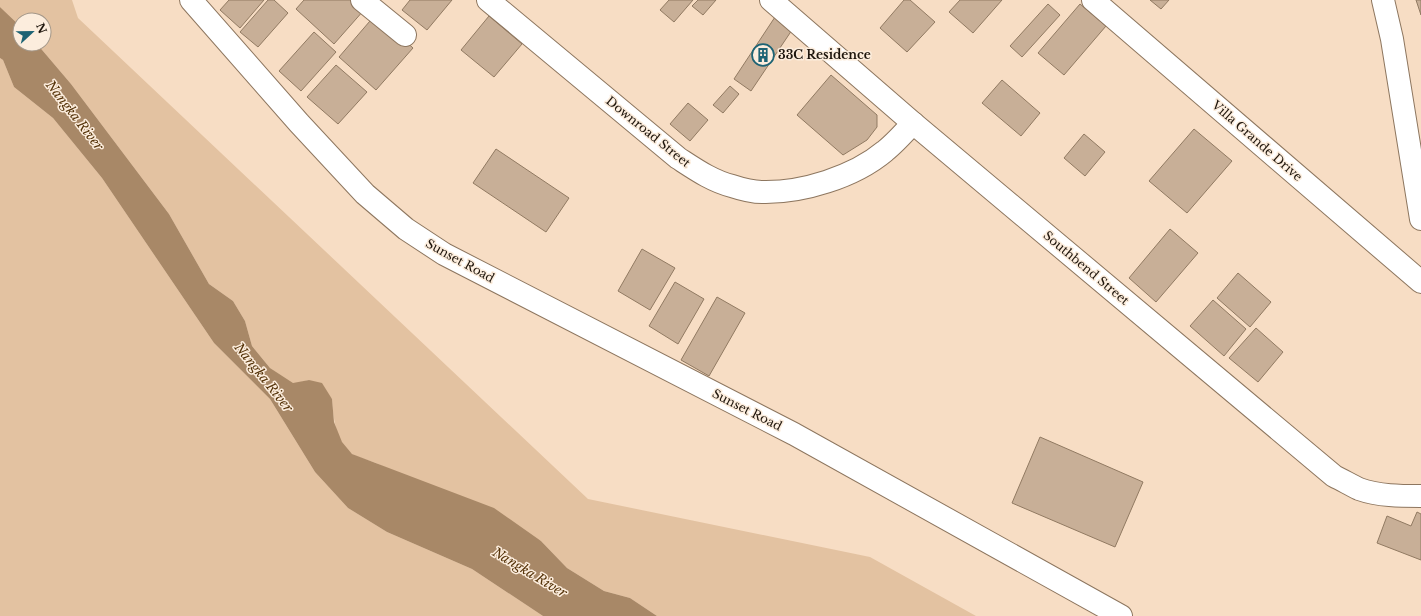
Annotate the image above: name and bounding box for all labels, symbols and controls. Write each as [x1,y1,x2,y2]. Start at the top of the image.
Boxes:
north arrow [12,12,52,52]
text: N [33,21,50,36]
building icon: 33C Residence [750,42,776,68]
place label: 33C Residence [778,47,871,62]
water label: Nangka River [41,76,108,154]
street label: Downroad Street [603,93,694,171]
street label: Villa Grande Drive [1208,97,1306,184]
street label: Southbend Street [1040,227,1132,308]
street label: Sunset Road [423,236,497,286]
water label: Nangka River [230,339,297,416]
street label: Sunset Road [710,386,785,434]
water label: Nangka River [489,543,571,602]

